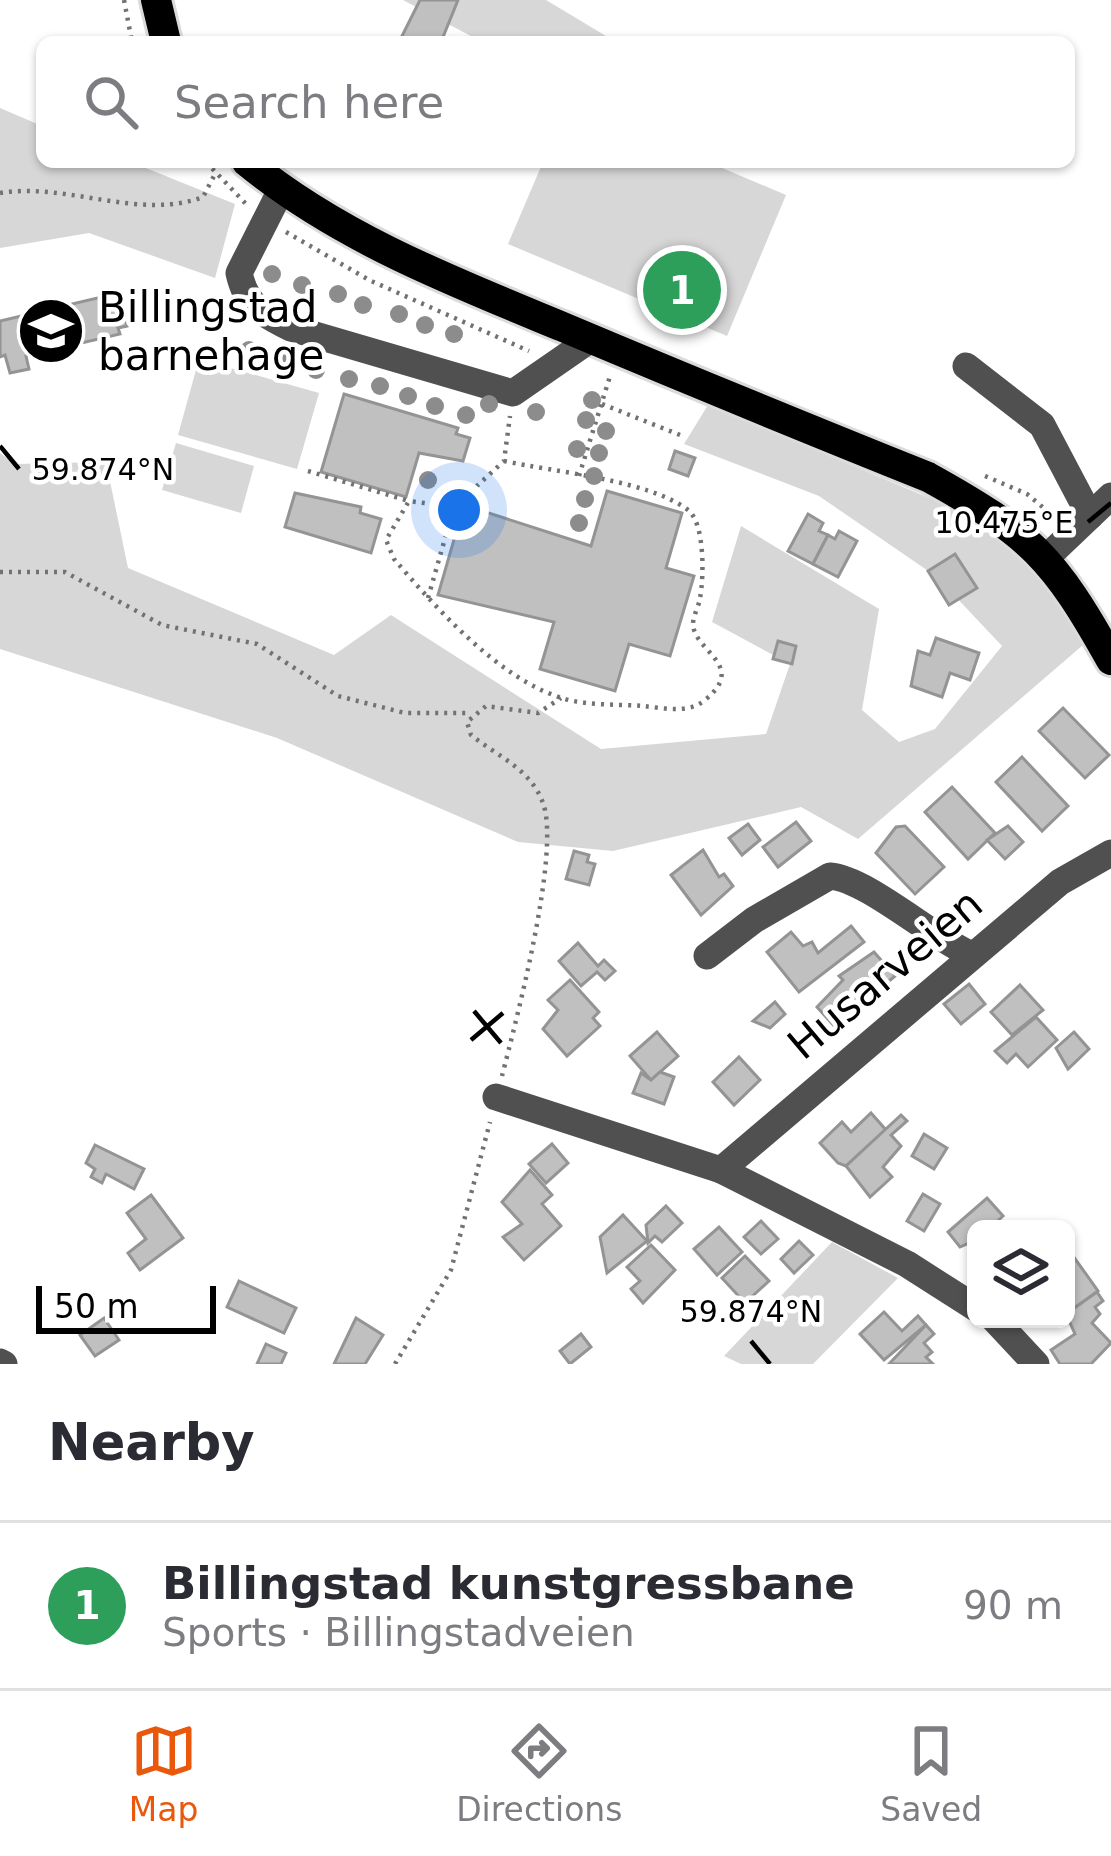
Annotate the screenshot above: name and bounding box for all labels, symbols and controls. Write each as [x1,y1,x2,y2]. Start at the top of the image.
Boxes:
search box [36,36,1075,168]
icon: search [78,69,144,135]
text: Search here [174,76,444,129]
pin: 1 [643,245,721,335]
place label: Billingstad barnehage [98,283,324,380]
school or university icon: Billingstad barnehage [16,296,86,366]
text: 59.874°N [32,452,174,487]
your location [429,480,489,540]
text: 10.475°E [935,505,1073,540]
street label: Husarveien [778,879,992,1069]
map controls [967,1220,1075,1328]
button: layers [967,1220,1075,1328]
scale bar [36,1280,216,1333]
text: 50 m [54,1287,139,1326]
text: 59.874°N [680,1294,822,1329]
text: Nearby [48,1413,255,1472]
text: Billingstad kunstgressbane [162,1557,855,1610]
text: 1 [73,1583,101,1628]
text: 90 m [963,1583,1063,1628]
text: Sports · Billingstadveien [162,1610,635,1655]
tab: Map [129,1718,199,1829]
tab: Directions [456,1718,622,1829]
tab: Saved [880,1718,982,1829]

